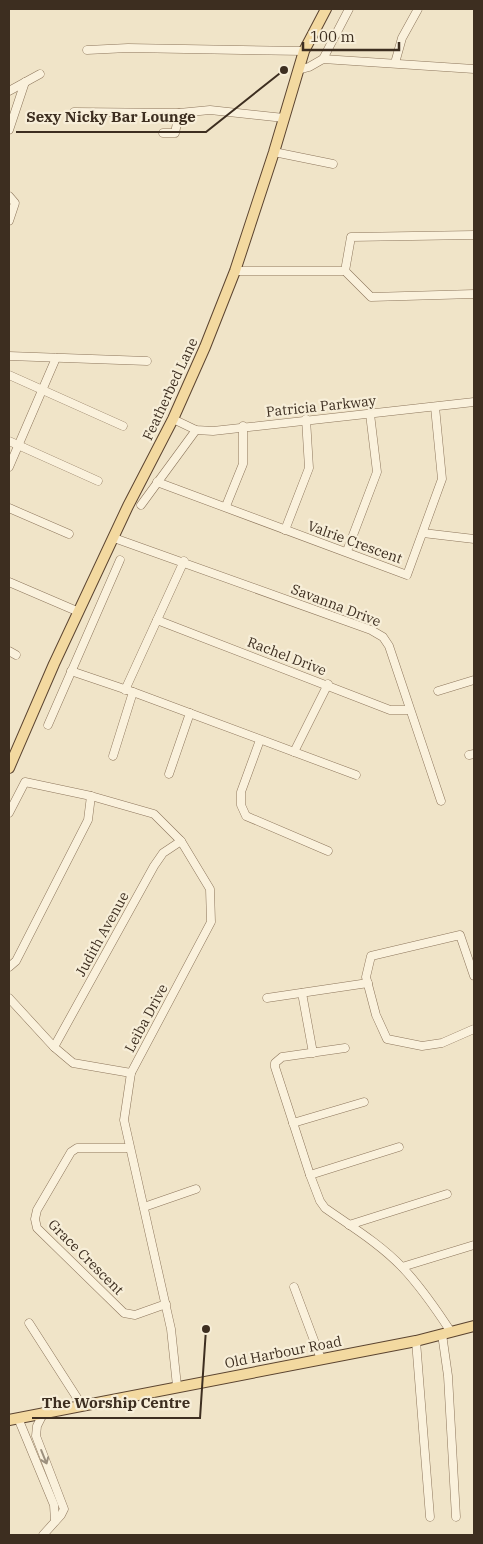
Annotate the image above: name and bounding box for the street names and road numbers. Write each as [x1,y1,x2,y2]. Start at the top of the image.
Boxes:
street label: Featherbed Lane [138,335,202,443]
street label: Patricia Parkway [265,391,377,421]
street label: Valrie Crescent [305,517,405,567]
street label: Savanna Drive [289,580,383,630]
street label: Rachel Drive [245,633,329,679]
street label: Judith Avenue [71,889,133,979]
street label: Leiba Drive [120,981,172,1055]
street label: Grace Crescent [44,1215,128,1299]
street label: Old Harbour Road [223,1332,343,1372]

